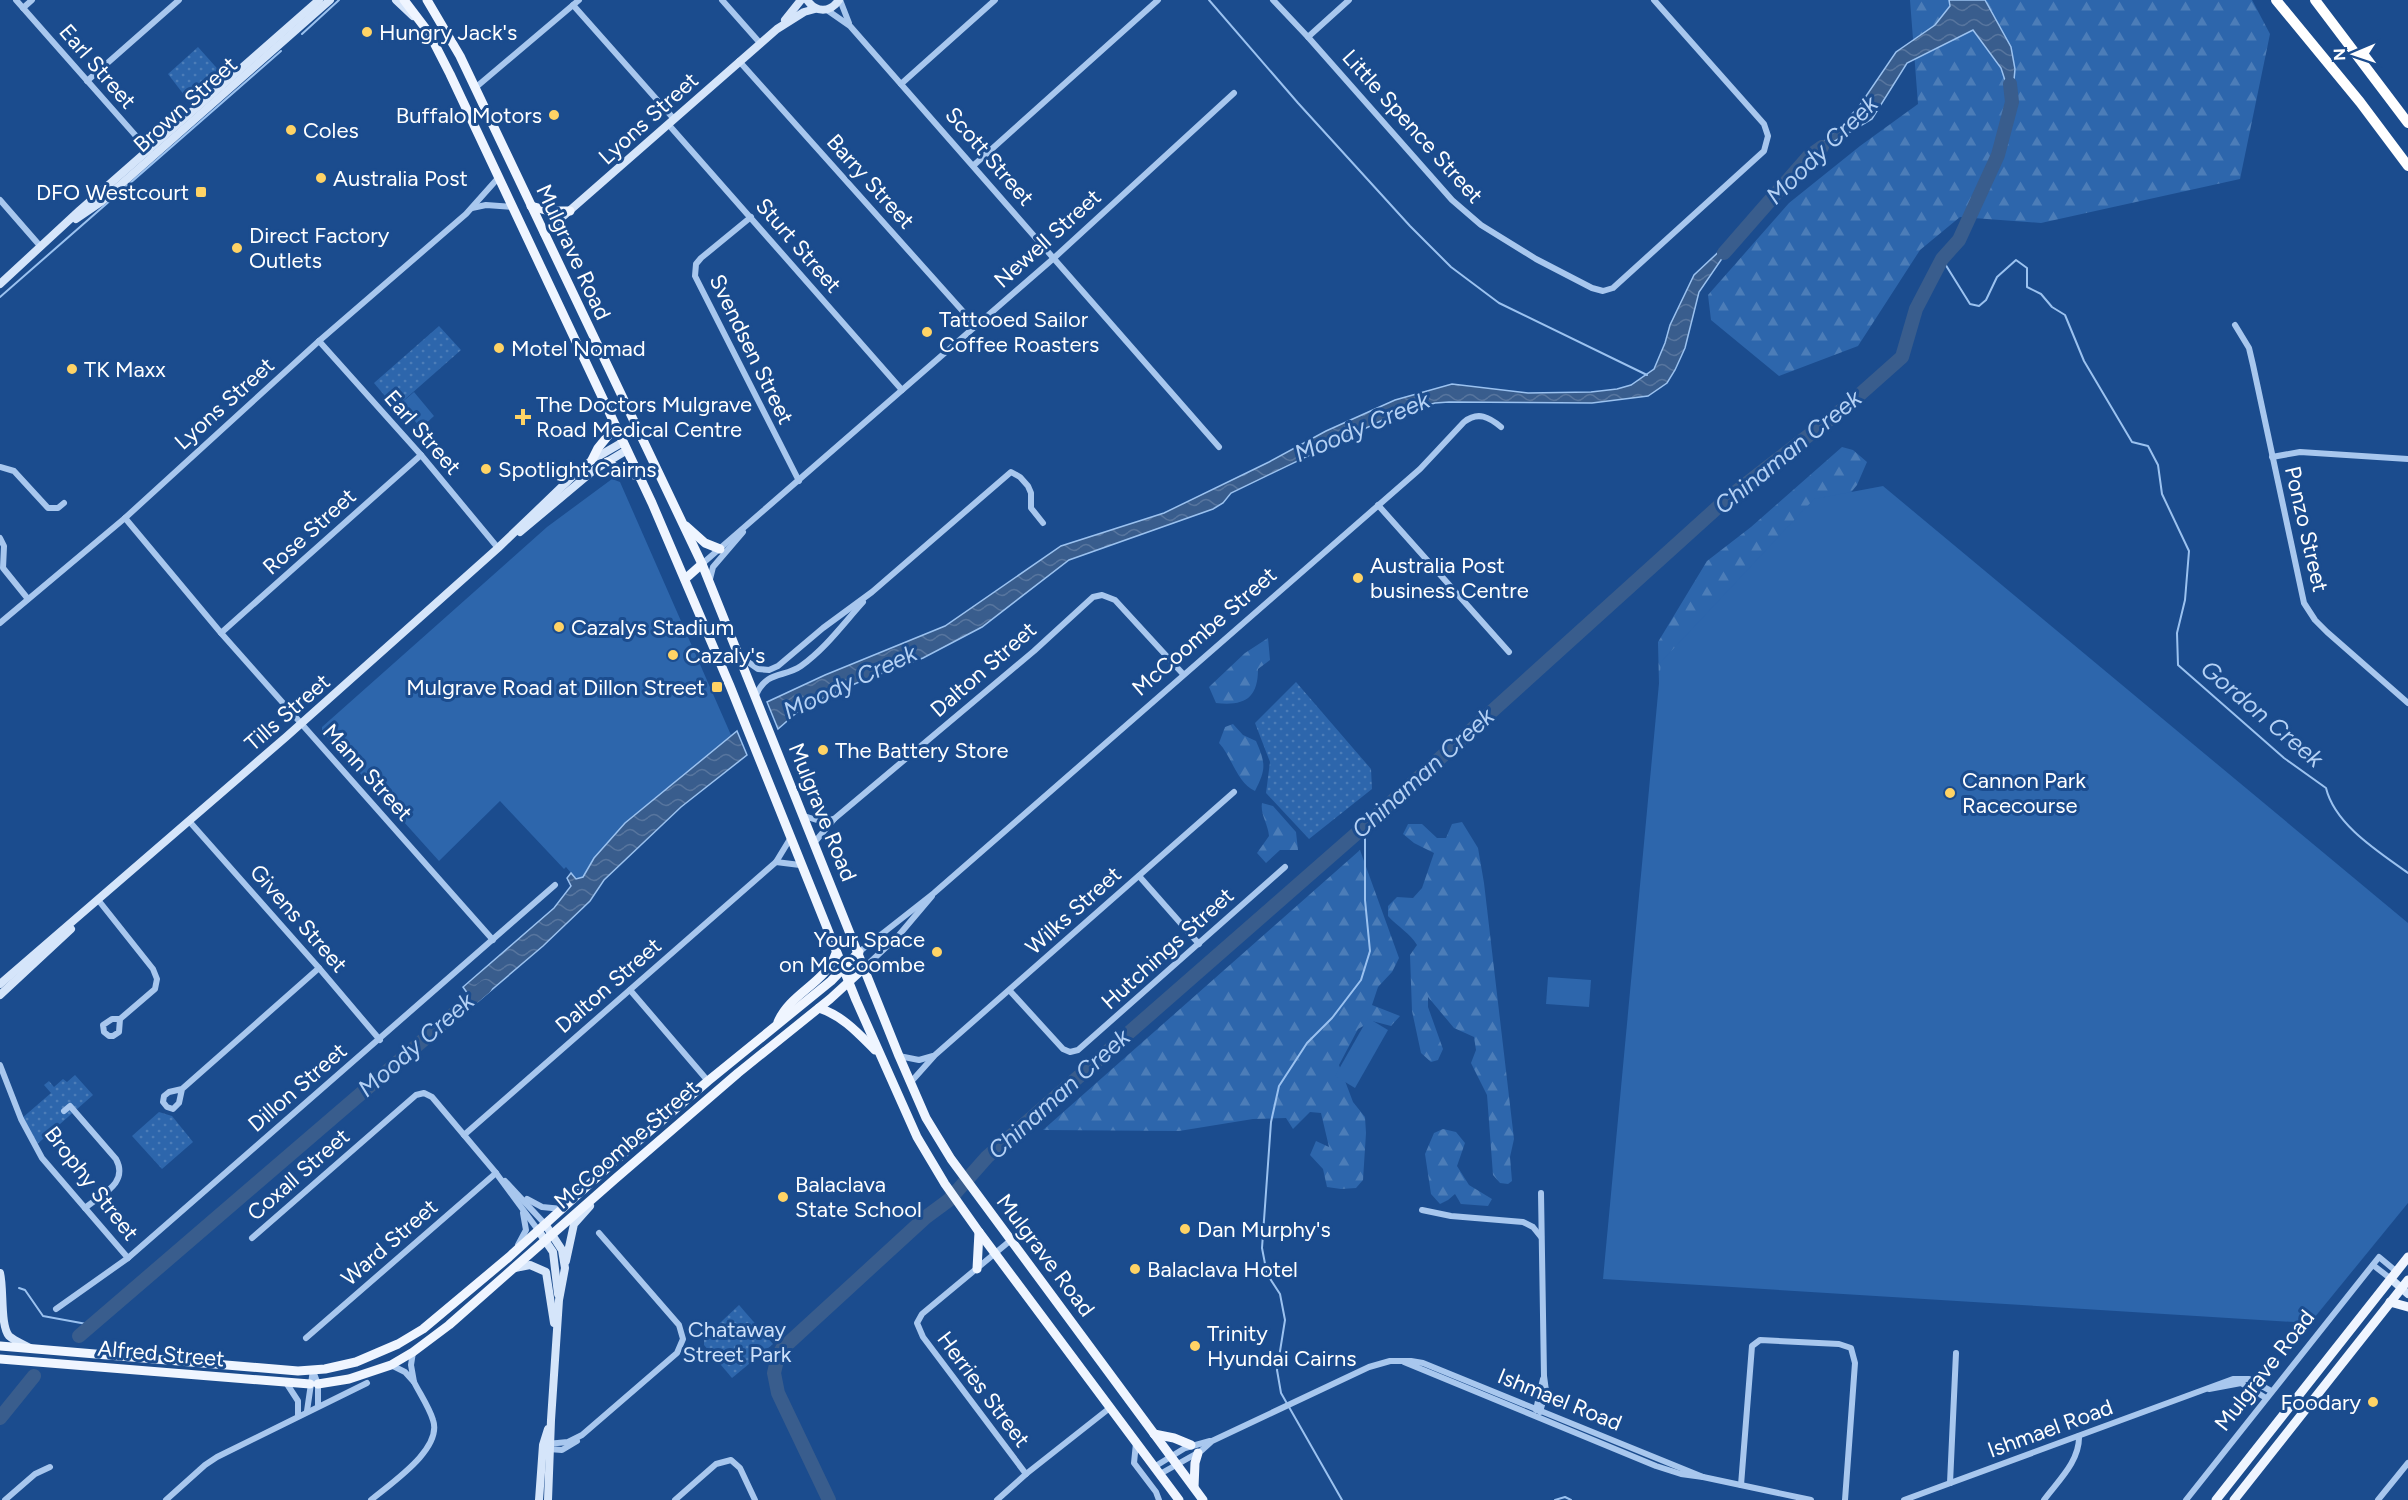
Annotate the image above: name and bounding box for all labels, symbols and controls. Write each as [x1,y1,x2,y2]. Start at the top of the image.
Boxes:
street label: Earl Street [53,18,142,114]
place label: Hungry Jack's [379,19,517,46]
north arrow [2324,24,2384,84]
marker: Hungry Jack's [360,25,374,39]
street label: Little Spence Street [1337,44,1489,209]
text: N [2330,48,2349,61]
street label: Brown Street [128,51,243,158]
street label: Lyons Street [593,67,704,170]
water label: Moody Creek [1760,88,1885,210]
street label: Scott Street [939,101,1040,211]
place label: Buffalo Motors [396,102,542,129]
marker: Buffalo Motors [547,108,561,122]
place label: Coles [303,117,359,144]
marker: Coles [284,123,298,137]
street label: Barry Street [821,128,920,234]
place label: Australia Post [333,165,468,192]
marker: Australia Post [314,171,328,185]
place label: DFO Westcourt [36,179,189,206]
street label: Mulgrave Road [530,180,617,324]
street label: Newell Street [988,183,1106,293]
marker: DFO Westcourt [194,185,208,199]
street label: Sturt Street [750,192,847,298]
place label: Direct Factory Outlets [249,222,390,274]
marker: Direct Factory Outlets [230,241,244,255]
street label: Svendsen Street [704,270,800,429]
place label: Tattooed Sailor Coffee Roasters [939,306,1099,358]
marker: Tattooed Sailor Coffee Roasters [920,325,934,339]
place label: Motel Nomad [511,335,646,362]
marker: Motel Nomad [492,341,506,355]
street label: Lyons Street [169,352,280,455]
place label: TK Maxx [84,356,166,383]
marker: TK Maxx [65,362,79,376]
water label: Chinaman Creek [1708,383,1868,520]
street label: Earl Street [378,384,467,480]
water label: Moody Creek [1290,384,1435,468]
place label: The Doctors Mulgrave Road Medical Centre [536,391,752,443]
marker: The Doctors Mulgrave Road Medical Centre [514,408,532,426]
place label: Spotlight Cairns [498,456,657,483]
marker: Spotlight Cairns [479,462,493,476]
street label: Ponzo Street [2279,464,2334,595]
street label: Rose Street [257,483,361,580]
place label: Australia Post business Centre [1370,552,1529,604]
street label: McCoombe Street [1127,561,1282,701]
marker: Australia Post business Centre [1351,571,1365,585]
place label: Cazalys Stadium [571,614,734,641]
street label: Dalton Street [925,616,1042,723]
marker: Cazalys Stadium [552,620,566,634]
water label: Moody Creek [778,637,922,725]
place label: Cazaly's [685,642,765,669]
marker: Cazaly's [666,648,680,662]
water label: Gordon Creek [2195,654,2331,774]
street label: Tills Street [239,668,336,757]
place label: Mulgrave Road at Dillon Street [406,674,705,701]
marker: Mulgrave Road at Dillon Street [710,680,724,694]
water label: Chinaman Creek [1346,700,1501,844]
street label: Mann Street [317,718,418,826]
place label: The Battery Store [835,737,1009,764]
street label: Mulgrave Road [783,739,862,885]
marker: The Battery Store [816,743,830,757]
place label: Cannon Park Racecourse [1962,767,2086,819]
marker: Cannon Park Racecourse [1943,786,1957,800]
street label: Givens Street [244,859,353,978]
street label: Wilks Street [1020,861,1127,960]
street label: Hutchings Street [1096,882,1239,1015]
place label: Your Space on McCoombe [779,926,925,978]
street label: Dalton Street [550,932,667,1039]
marker: Your Space on McCoombe [930,945,944,959]
water label: Moody Creek [352,985,481,1103]
water label: Chinaman Creek [982,1021,1137,1165]
street label: Dillon Street [242,1037,352,1138]
street label: McCoombe Street [549,1074,704,1214]
street label: Brophy Street [39,1121,145,1246]
street label: Coxall Street [242,1123,355,1226]
place label: Balaclava State School [795,1171,922,1223]
street label: Mulgrave Road [991,1189,1100,1322]
marker: Balaclava State School [776,1190,790,1204]
street label: Ward Street [336,1193,443,1292]
place label: Dan Murphy's [1197,1216,1331,1243]
marker: Dan Murphy's [1178,1222,1192,1236]
place label: Balaclava Hotel [1147,1256,1298,1283]
marker: Balaclava Hotel [1128,1262,1142,1276]
street label: Mulgrave Road [2209,1304,2320,1436]
park label: Chataway Street Park [683,1316,792,1368]
place label: Trinity Hyundai Cairns [1207,1320,1356,1372]
street label: Herries Street [931,1326,1036,1452]
street label: Alfred Street [96,1335,226,1372]
marker: Trinity Hyundai Cairns [1188,1339,1202,1353]
street label: Ishmael Road [1494,1362,1626,1437]
place label: Foodary [2281,1389,2361,1416]
street label: Ishmael Road [1984,1393,2117,1464]
marker: Foodary [2366,1395,2380,1409]

